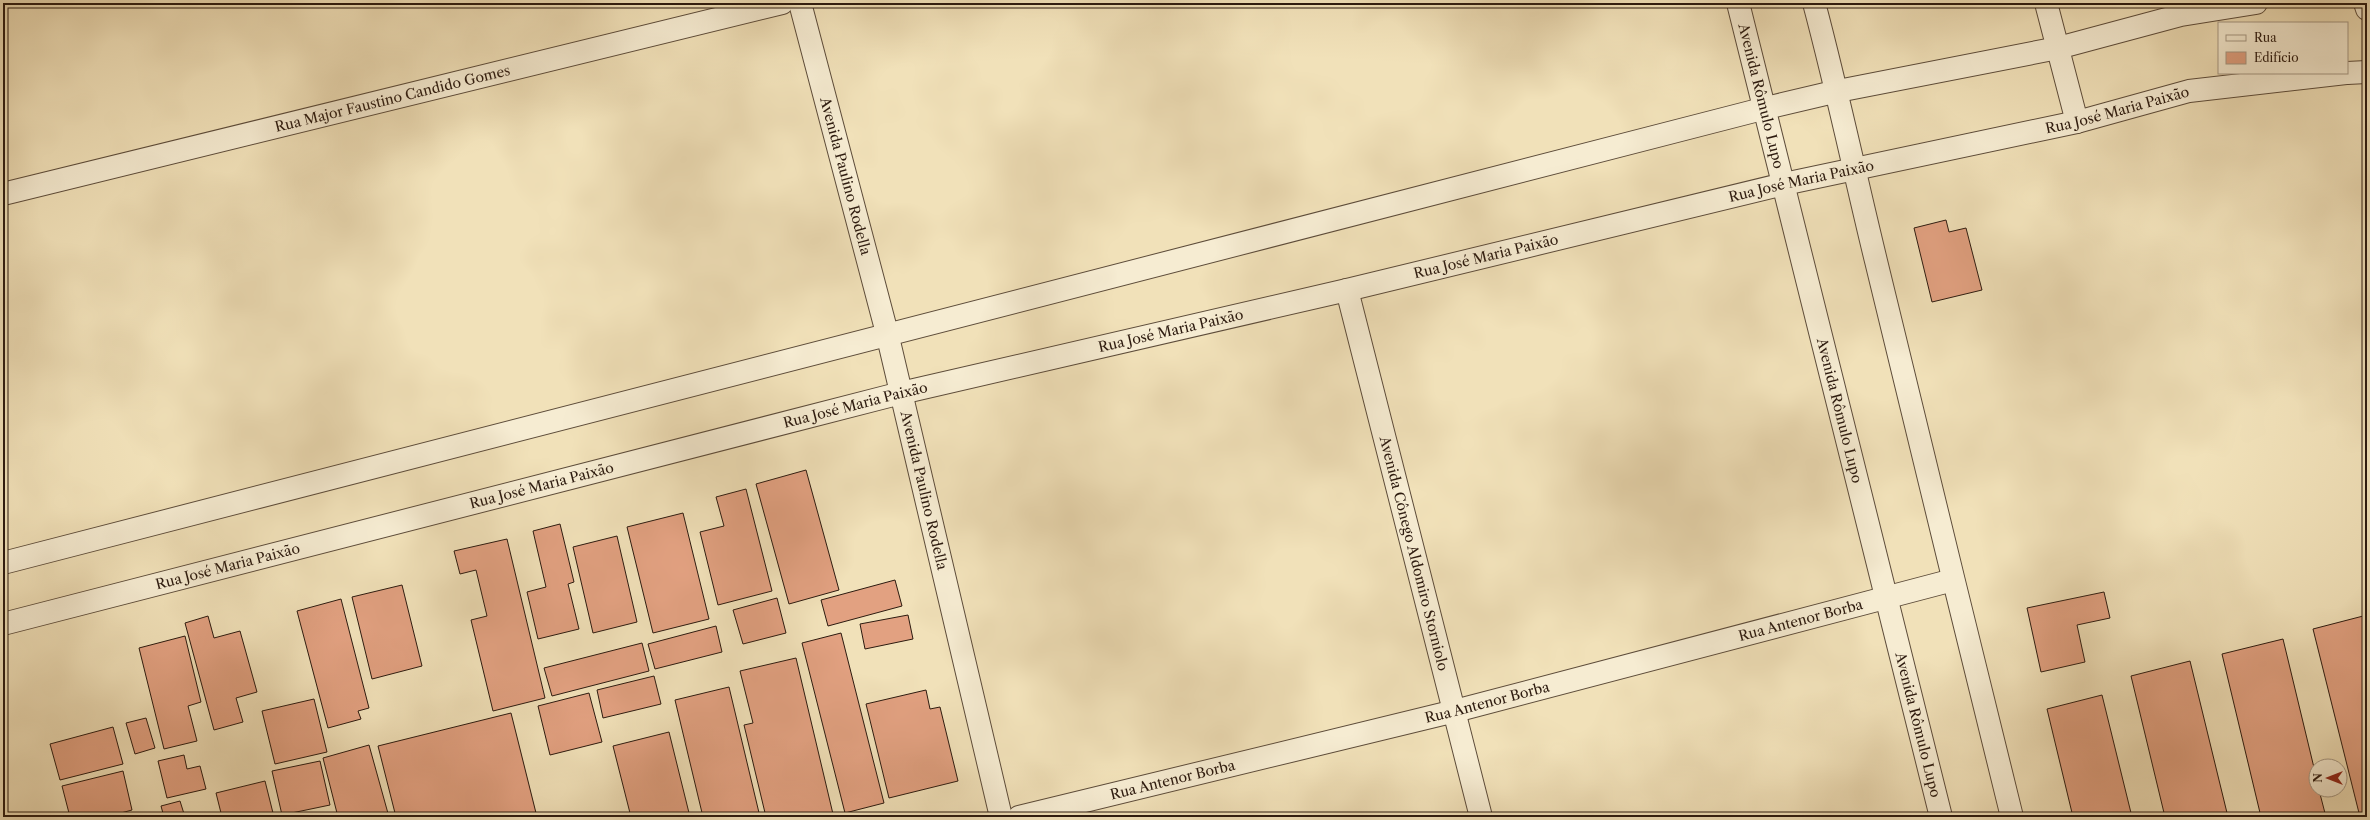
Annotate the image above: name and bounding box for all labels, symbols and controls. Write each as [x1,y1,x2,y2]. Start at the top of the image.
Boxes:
street label: Avenida Rômulo Lupo [1734,21,1788,171]
legend [2218,22,2348,74]
text: Rua [2254,30,2277,45]
text: Edifício [2254,50,2299,65]
street label: Rua Major Faustino Candido Gomes [273,61,512,136]
street label: Rua José Maria Paixão [2044,82,2191,137]
street label: Avenida Paulino Rodella [816,94,875,258]
street label: Rua José Maria Paixão [1727,156,1875,206]
street label: Rua José Maria Paixão [1412,230,1560,283]
street label: Rua José Maria Paixão [1096,305,1245,356]
street label: Avenida Rômulo Lupo [1813,335,1866,485]
street label: Rua José Maria Paixão [781,378,929,432]
street label: Avenida Paulino Rodella [896,408,952,572]
street label: Avenida Cônego Aldomiro Storniolo [1375,433,1453,673]
street label: Rua José Maria Paixão [467,458,616,513]
street label: Rua José Maria Paixão [154,539,302,593]
street label: Rua Antenor Borba [1736,595,1865,645]
street label: Avenida Rômulo Lupo [1891,649,1945,799]
street label: Rua Antenor Borba [1423,677,1552,727]
street label: Rua Antenor Borba [1108,756,1237,804]
north arrow [2308,758,2348,798]
text: N [2311,773,2325,783]

